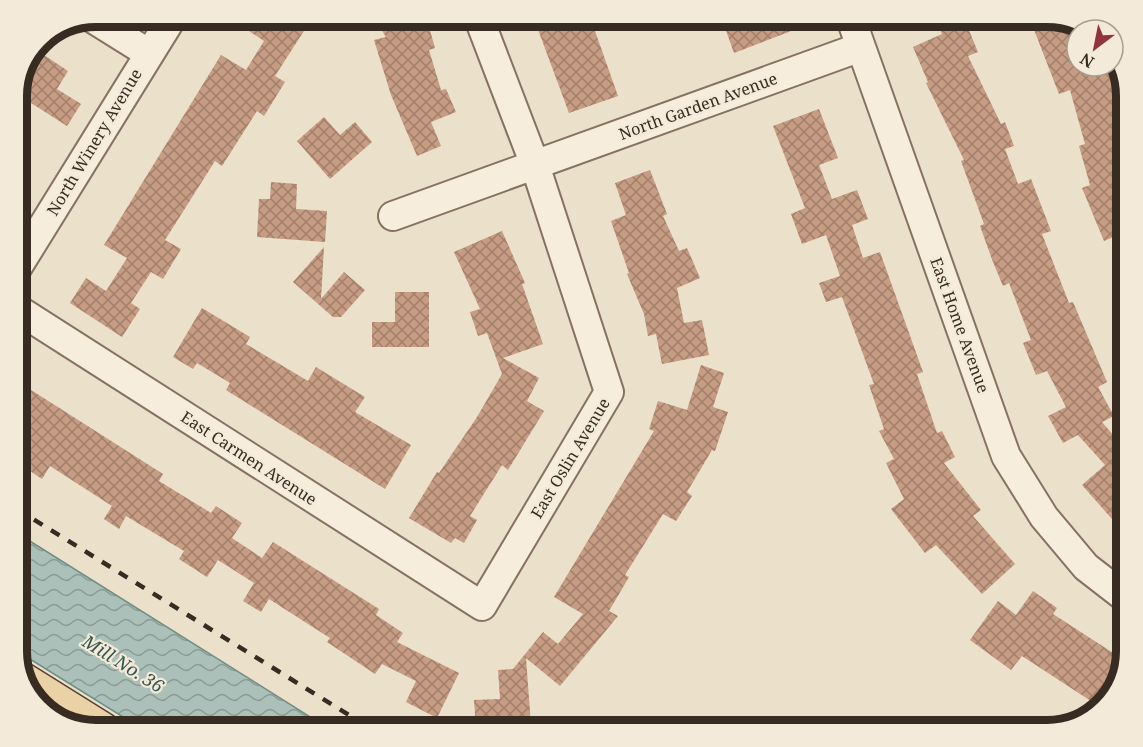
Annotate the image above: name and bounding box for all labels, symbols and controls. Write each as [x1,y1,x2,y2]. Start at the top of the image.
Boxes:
north arrow [1065,18,1125,78]
text: N [1076,48,1098,73]
street label: North Winery Avenue [41,64,147,220]
street label: North Garden Avenue [616,67,780,145]
street label: East Home Avenue [925,254,995,396]
street label: East Oslin Avenue [525,394,615,522]
street label: East Carmen Avenue [177,406,321,510]
water label: Mill No. 36 [78,628,169,698]

